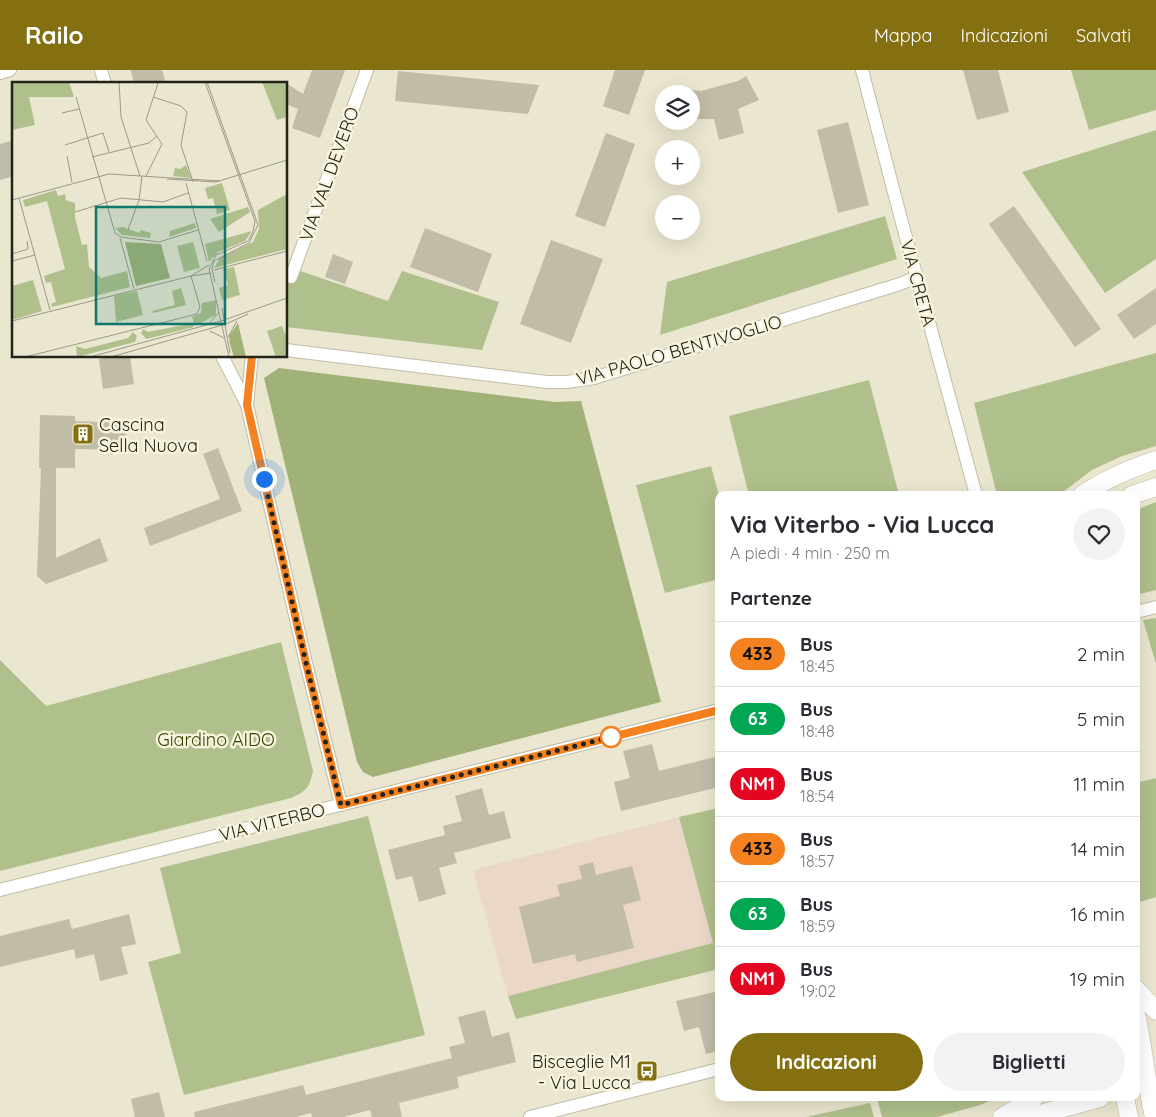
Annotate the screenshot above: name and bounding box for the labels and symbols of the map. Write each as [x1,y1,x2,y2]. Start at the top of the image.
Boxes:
inset map [12,82,288,358]
street label: VIA VAL DEVERO [294,104,364,244]
street label: VIA CRETA [895,237,941,329]
street label: VIA PAOLO BENTIVOGLIO [574,310,784,390]
place label: Cascina Sella Nuova [99,413,198,457]
building icon: Cascina Sella Nuova [71,422,95,446]
your location [252,467,277,492]
unlabelled marker [600,726,622,748]
park label: Giardino AIDO [157,728,275,751]
street label: VIA VITERBO [217,798,327,846]
place label: Bisceglie M1 - Via Lucca [532,1050,631,1094]
bus stop icon: Bisceglie M1 - Via Lucca [635,1059,659,1083]

